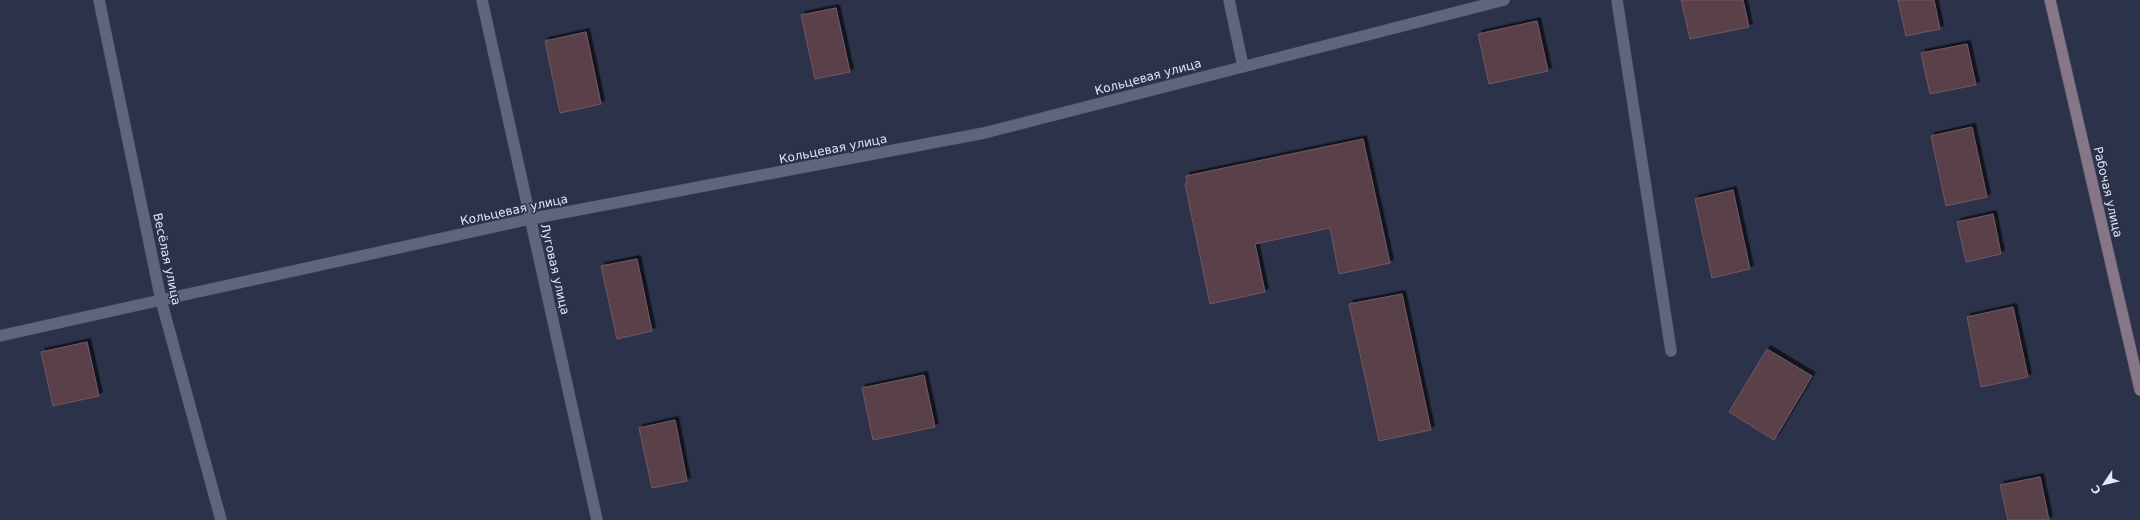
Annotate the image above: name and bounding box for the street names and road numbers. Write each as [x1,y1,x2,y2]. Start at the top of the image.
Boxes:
street label: Кольцевая улица [1093,56,1203,98]
street label: Кольцевая улица [778,132,888,166]
street label: Рабочая улица [2091,145,2125,239]
street label: Кольцевая улица [459,192,569,228]
street label: Весёлая улица [150,212,184,306]
street label: Луговая улица [538,222,572,316]

